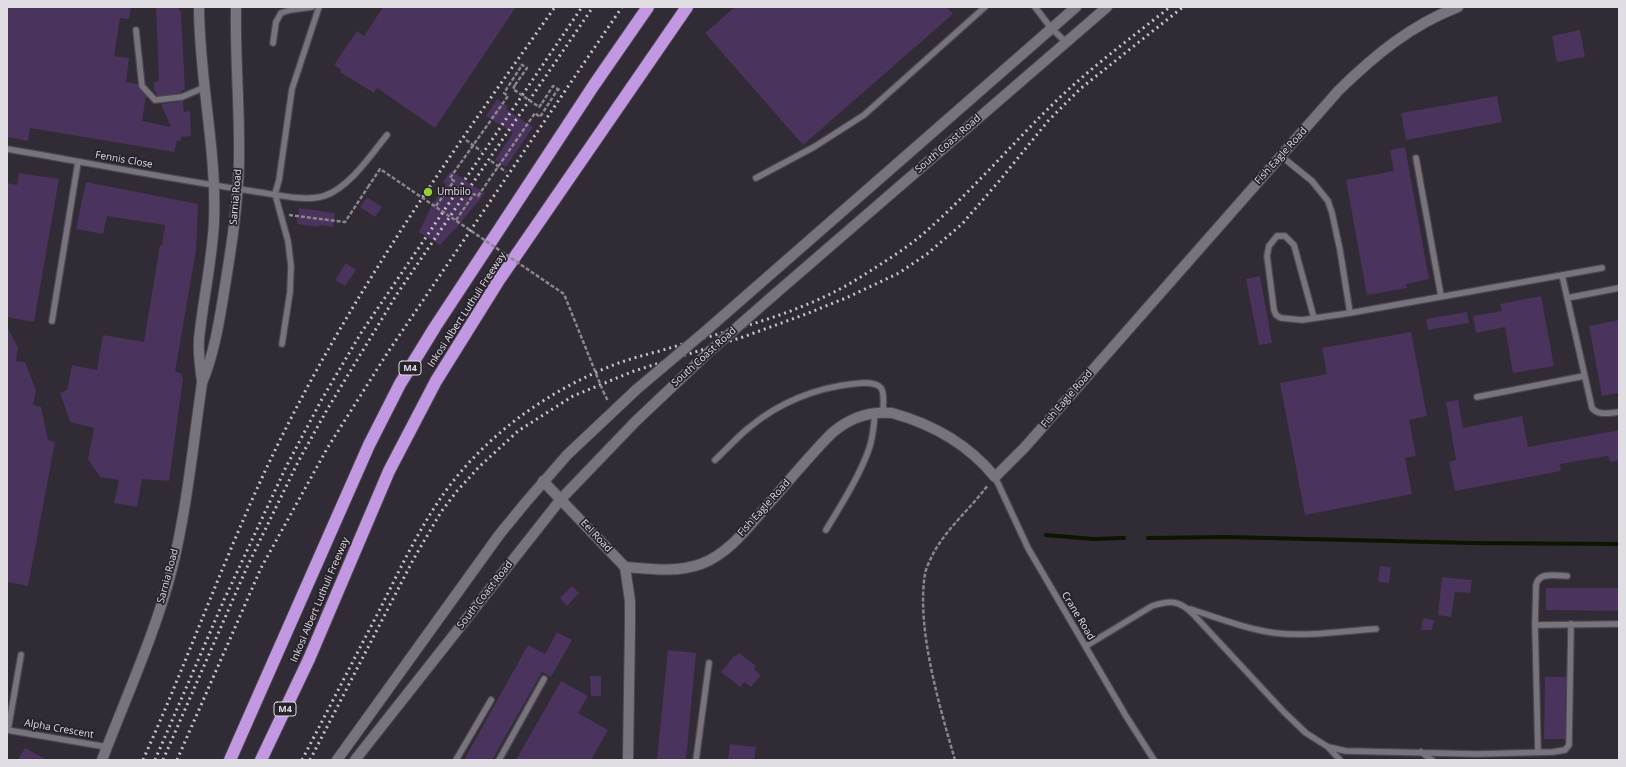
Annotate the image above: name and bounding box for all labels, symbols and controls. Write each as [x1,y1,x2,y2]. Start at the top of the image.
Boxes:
street label: South Coast Road [913,112,983,176]
street label: Fish Eagle Road [1252,125,1310,187]
street label: Fennis Close [94,149,154,171]
street label: Sarnia Road [228,169,244,225]
marker: Umbilo [422,186,434,198]
place label: Umbilo [437,186,471,198]
street label: Inkosi Albert Luthuli Freeway [425,250,509,370]
street label: South Coast Road [669,325,739,389]
road number: M4 [399,361,421,375]
street label: Fish Eagle Road [1039,368,1095,430]
street label: Fish Eagle Road [735,477,793,539]
street label: Eel Road [578,517,614,555]
street label: Inkosi Albert Luthuli Freeway [288,536,352,664]
street label: Sarnia Road [155,547,181,605]
street label: South Coast Road [455,559,515,631]
street label: Crane Road [1059,590,1097,642]
road number: M4 [274,702,296,716]
street label: Alpha Crescent [23,717,95,741]

